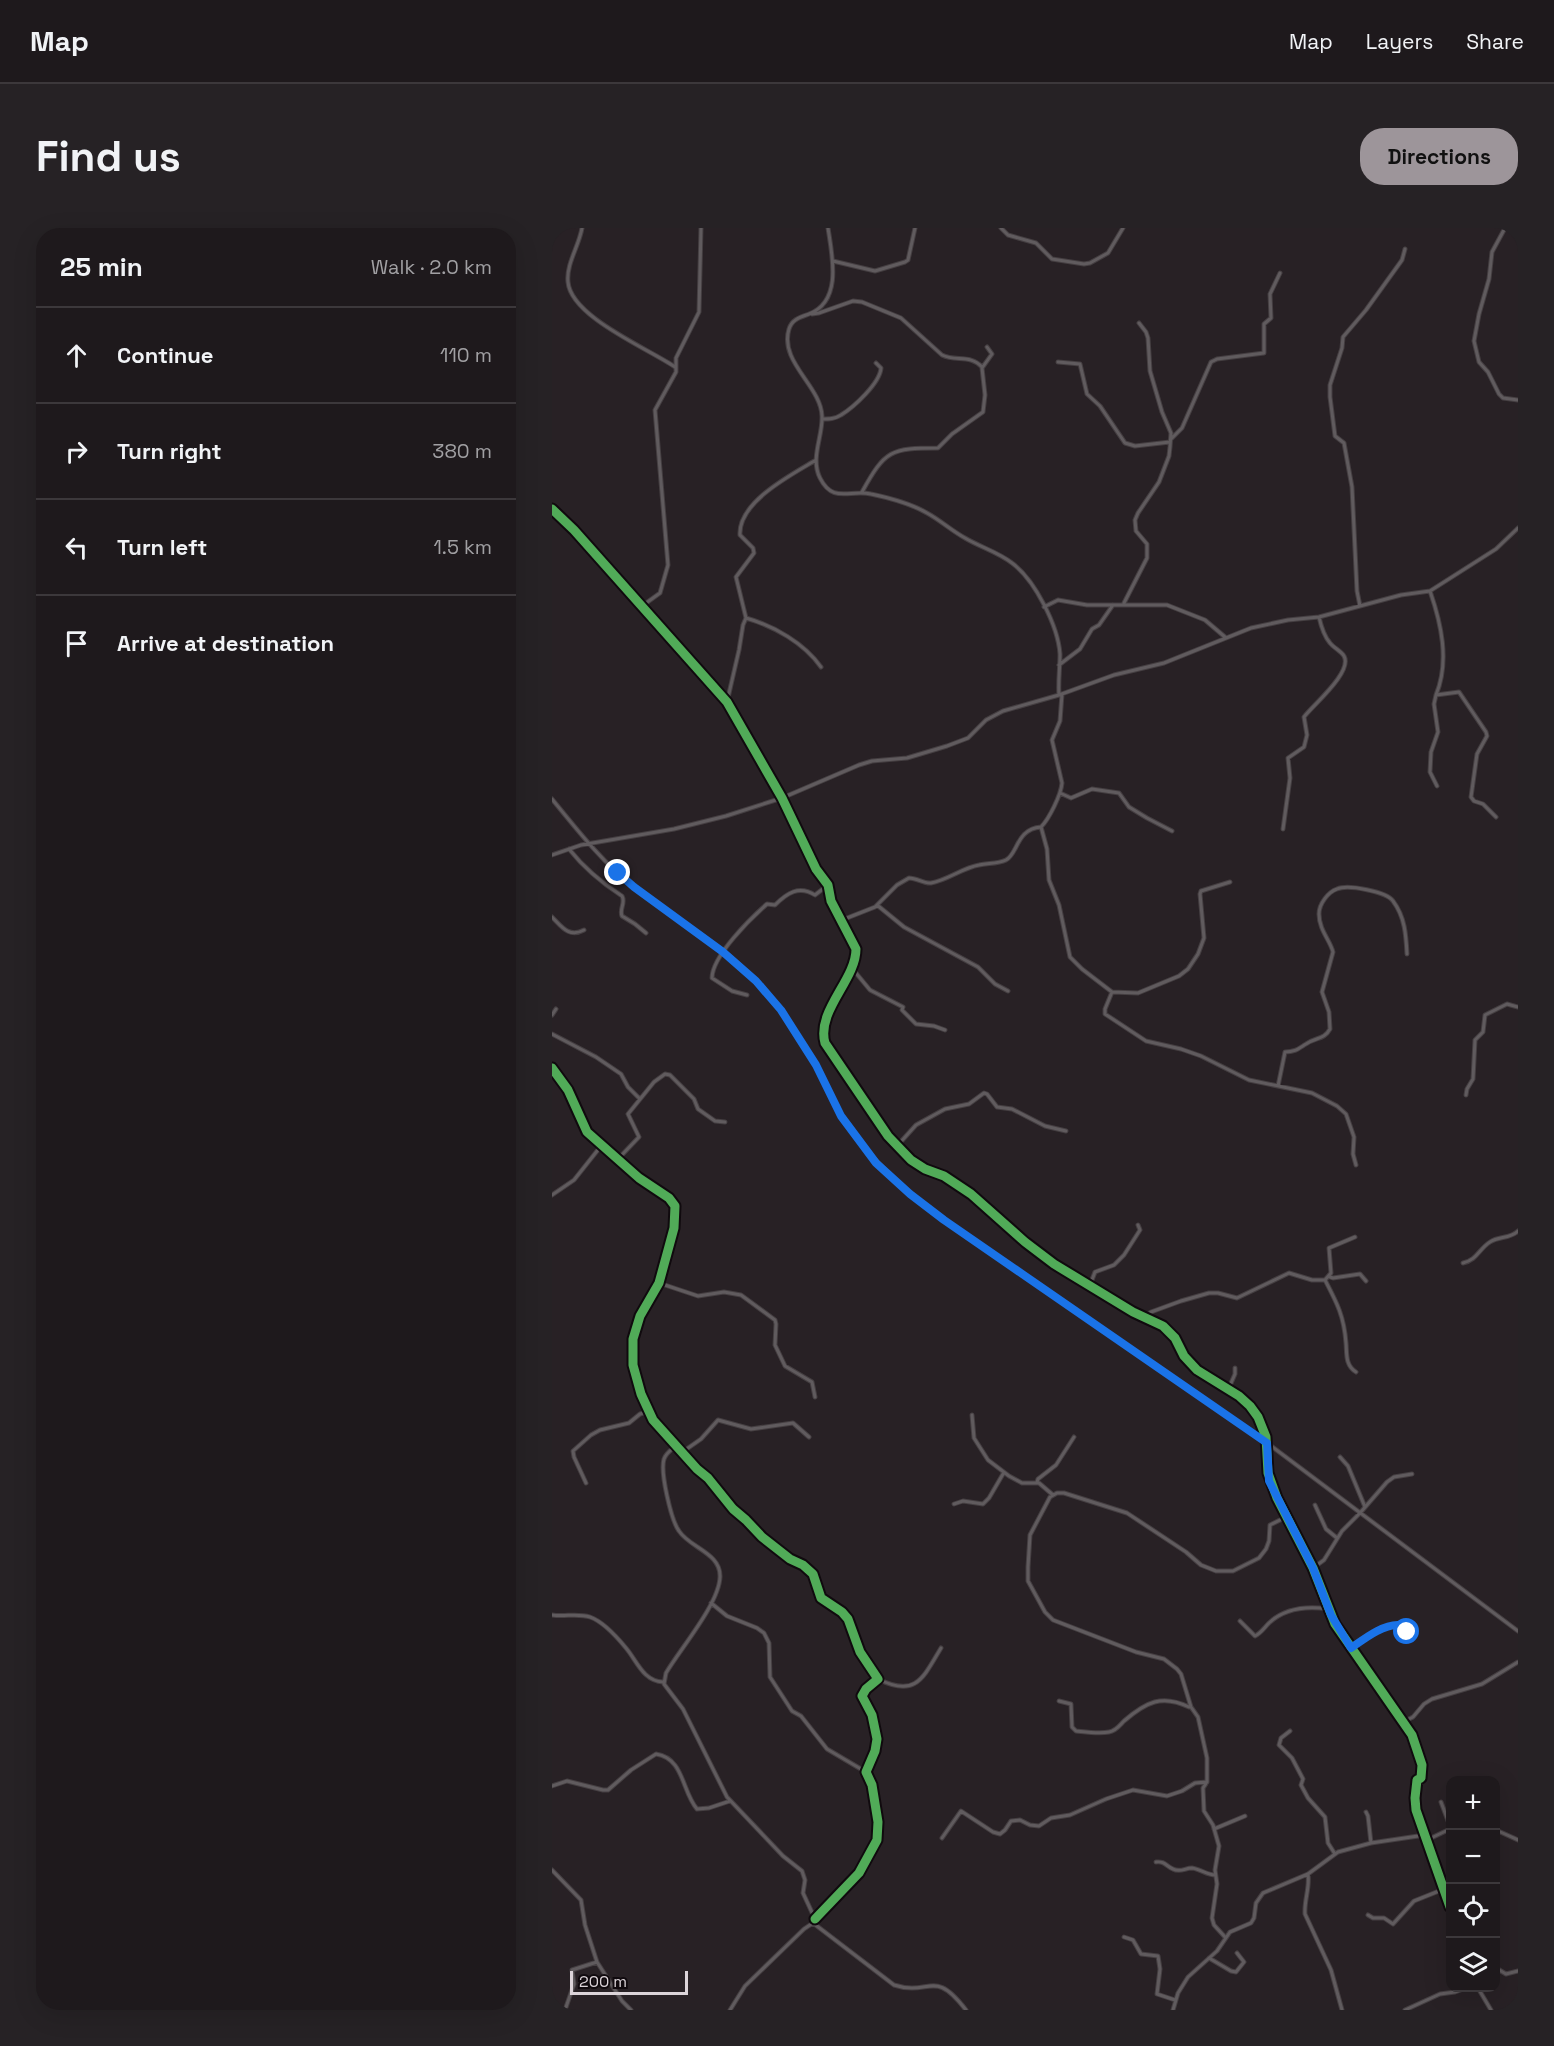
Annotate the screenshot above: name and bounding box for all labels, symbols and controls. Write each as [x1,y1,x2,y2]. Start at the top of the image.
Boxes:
text: Map [30,23,89,59]
text: Map [1289,28,1333,55]
text: Layers [1366,28,1433,55]
text: Share [1466,28,1524,55]
button: Directions [1360,128,1518,185]
text: Find us [36,130,181,183]
text: 25 min [60,250,143,284]
text: Walk · 2.0 km [371,254,492,280]
icon: ahead [60,339,93,372]
text: Continue [117,341,213,369]
text: 110 m [440,342,492,368]
icon: right [60,435,93,468]
text: Turn right [117,437,222,465]
text: 380 m [432,438,492,464]
icon: left [60,531,93,564]
text: Turn left [117,533,207,561]
text: 1.5 km [434,534,492,560]
icon: arrive [60,627,93,660]
text: Arrive at destination [117,629,334,657]
route end [604,859,630,885]
route start [1393,1618,1419,1644]
map controls [1446,1776,1500,1992]
button: + [1446,1776,1500,1830]
button: − [1446,1830,1500,1884]
button: locate [1446,1884,1500,1938]
button: layers [1446,1938,1500,1992]
scale bar [570,1968,688,1996]
text: 200 m [579,1971,627,1992]

